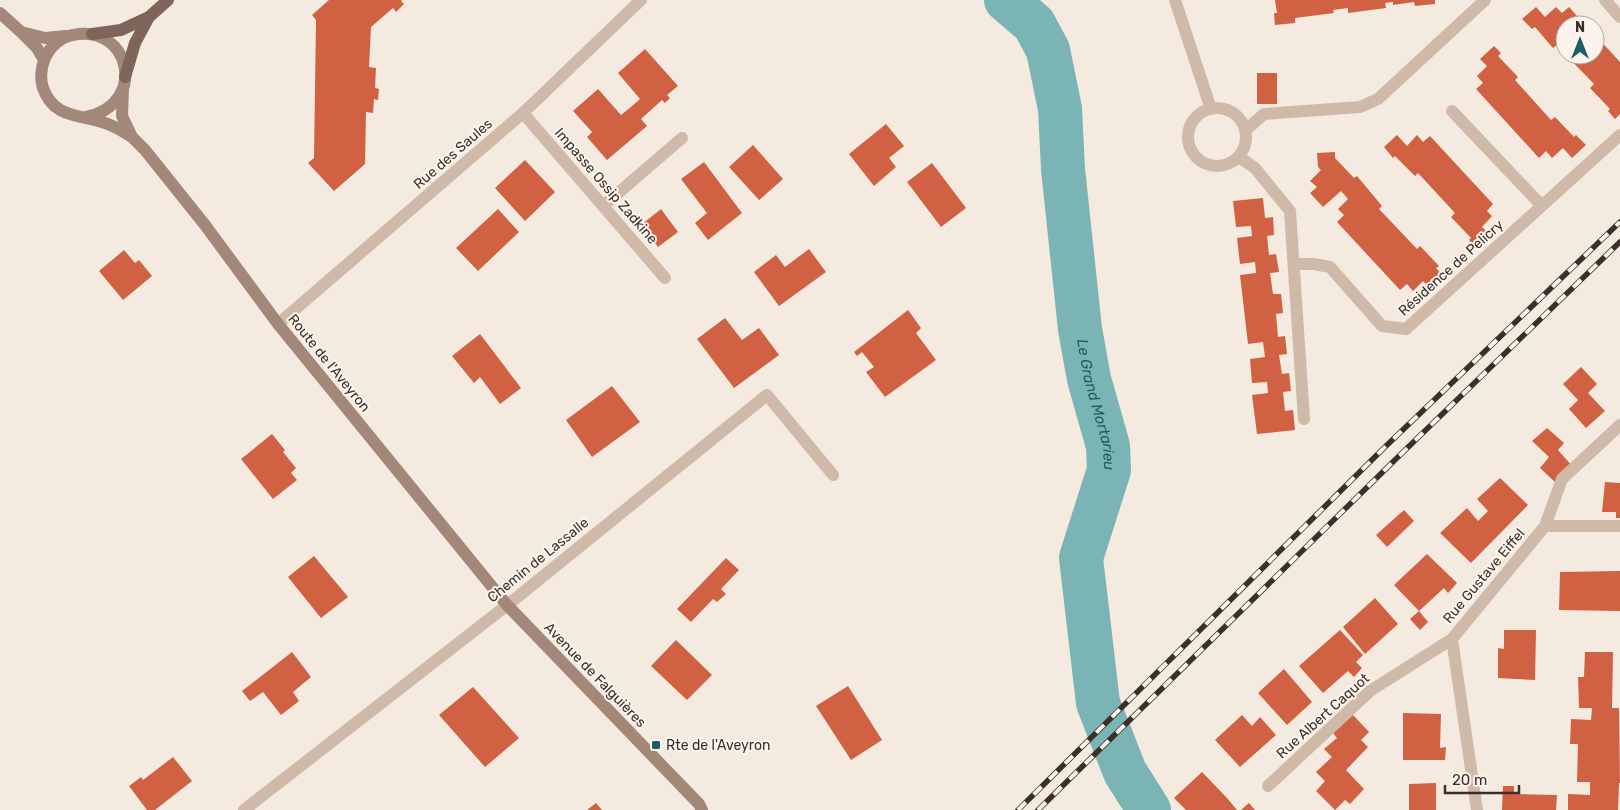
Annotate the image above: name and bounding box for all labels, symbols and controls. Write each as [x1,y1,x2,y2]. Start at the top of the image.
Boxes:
north arrow [1555,15,1605,65]
text: N [1575,19,1585,36]
street label: Rue des Saules [410,115,496,193]
street label: Impasse Ossip Zadkine [551,124,661,248]
street label: Résidence de Pelicry [1395,216,1507,319]
street label: Route de l'Aveyron [284,311,374,415]
water label: Le Grand Mortarieu [1073,337,1118,471]
street label: Chemin de Lassalle [484,514,592,606]
street label: Rue Gustave Eiffel [1439,525,1529,627]
street label: Avenue de Falguières [541,619,649,731]
street label: Rue Albert Caquot [1273,670,1373,762]
place label: Rte de l'Aveyron [666,737,770,754]
marker: Rte de l'Aveyron [650,739,662,751]
scale bar [1445,762,1519,794]
text: 20 m [1452,771,1487,789]

